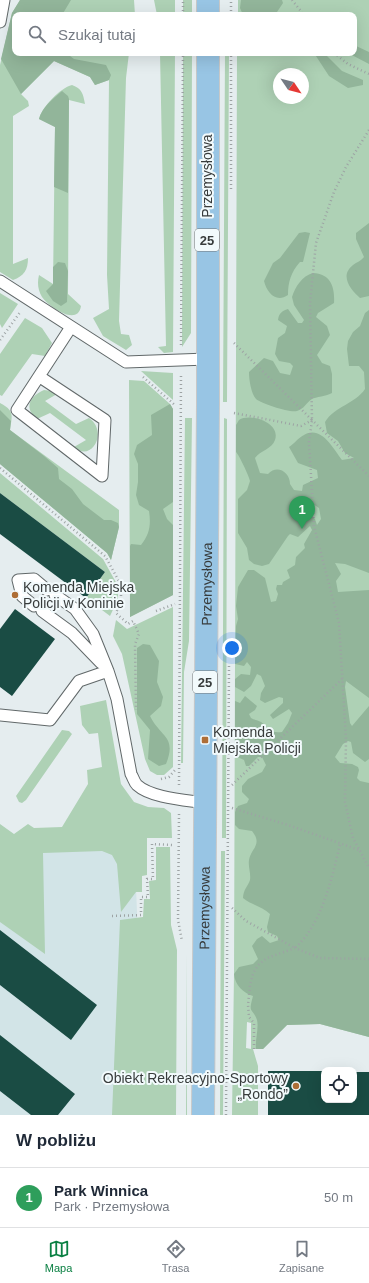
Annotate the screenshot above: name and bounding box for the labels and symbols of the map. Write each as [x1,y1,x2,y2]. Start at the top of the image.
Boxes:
north arrow [273,68,309,104]
street label: Przemysłowa [199,134,215,218]
road number: 25 [195,229,219,251]
pin: 1 [289,496,315,529]
street label: Przemysłowa [198,542,215,626]
place label: Komenda Miejska Policji w Koninie [23,579,134,611]
marker: Komenda Miejska Policji w Koninie [10,590,20,600]
your location [222,638,242,658]
road number: 25 [193,671,217,693]
place label: Komenda Miejska Policji [213,724,301,756]
marker: Komenda Miejska Policji [200,735,210,745]
street label: Przemysłowa [196,866,213,950]
place label: Obiekt Rekreacyjno-Sportowy „Rondo” [103,1070,288,1102]
marker: Obiekt Rekreacyjno-Sportowy „Rondo” [291,1081,301,1091]

